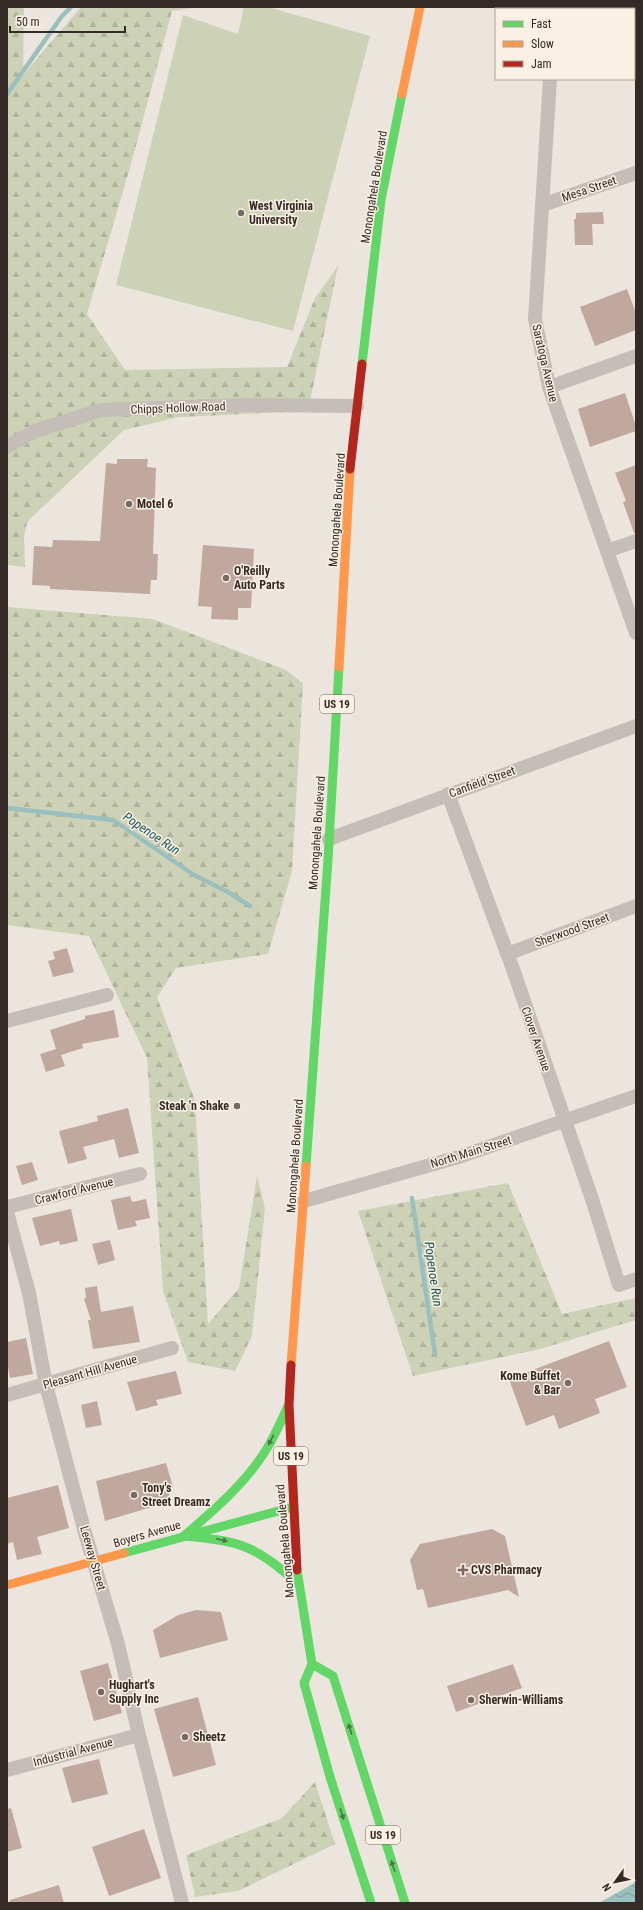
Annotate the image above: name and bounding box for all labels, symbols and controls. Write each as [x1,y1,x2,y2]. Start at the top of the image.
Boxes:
scale bar [10,8,125,34]
legend [495,8,635,80]
text: 50 m [16,15,40,29]
text: Fast [531,17,552,31]
text: Slow [531,37,554,51]
text: Jam [531,57,552,71]
street label: Monongahela Boulevard [358,130,390,244]
street label: Mesa Street [560,173,619,205]
place label: West Virginia University [249,199,313,227]
marker: West Virginia University [236,208,246,218]
street label: Saratoga Avenue [529,323,561,404]
street label: Chipps Hollow Road [130,399,226,417]
street label: Monongahela Boulevard [326,453,348,567]
place label: Motel 6 [137,497,173,511]
marker: Motel 6 [124,499,134,509]
place label: O'Reilly Auto Parts [234,564,286,592]
marker: O'Reilly Auto Parts [221,573,231,583]
road number: US 19 [320,695,354,713]
street label: Canfield Street [447,763,517,800]
street label: Monongahela Boulevard [306,776,328,890]
water label: Popenoe Run [120,809,183,858]
street label: Sherwood Street [533,910,611,950]
street label: Clover Avenue [518,1005,554,1073]
place label: Steak 'n Shake [159,1099,229,1113]
street label: Monongahela Boulevard [284,1099,306,1213]
marker: Steak 'n Shake [232,1101,242,1111]
street label: North Main Street [429,1133,514,1171]
street label: Crawford Avenue [33,1174,115,1208]
water label: Popenoe Run [422,1241,445,1308]
street label: Pleasant Hill Avenue [41,1352,139,1392]
place label: Kome Buffet & Bar [500,1369,560,1397]
marker: Kome Buffet & Bar [563,1378,573,1388]
one-way arrow [268,1434,274,1445]
road number: US 19 [274,1447,308,1465]
place label: Tony's Street Dreamz [142,1481,210,1509]
street label: Monongahela Boulevard [273,1484,297,1598]
marker: Tony's Street Dreamz [129,1490,139,1500]
street label: Boyers Avenue [112,1518,183,1550]
street label: Leeway Street [77,1524,109,1592]
one-way arrow [216,1537,229,1543]
place label: CVS Pharmacy [471,1563,542,1577]
marker: CVS Pharmacy [458,1565,468,1575]
place label: Hughart's Supply Inc [109,1678,160,1706]
marker: Hughart's Supply Inc [96,1687,106,1697]
place label: Sherwin-Williams [479,1693,564,1707]
marker: Sherwin-Williams [466,1695,476,1705]
one-way arrow [347,1723,353,1735]
place label: Sheetz [193,1730,226,1744]
marker: Sheetz [180,1732,190,1742]
street label: Industrial Avenue [32,1735,115,1769]
one-way arrow [340,1808,346,1820]
road number: US 19 [366,1826,400,1844]
one-way arrow [390,1859,396,1871]
north arrow [595,1862,635,1902]
text: N [600,1881,614,1894]

